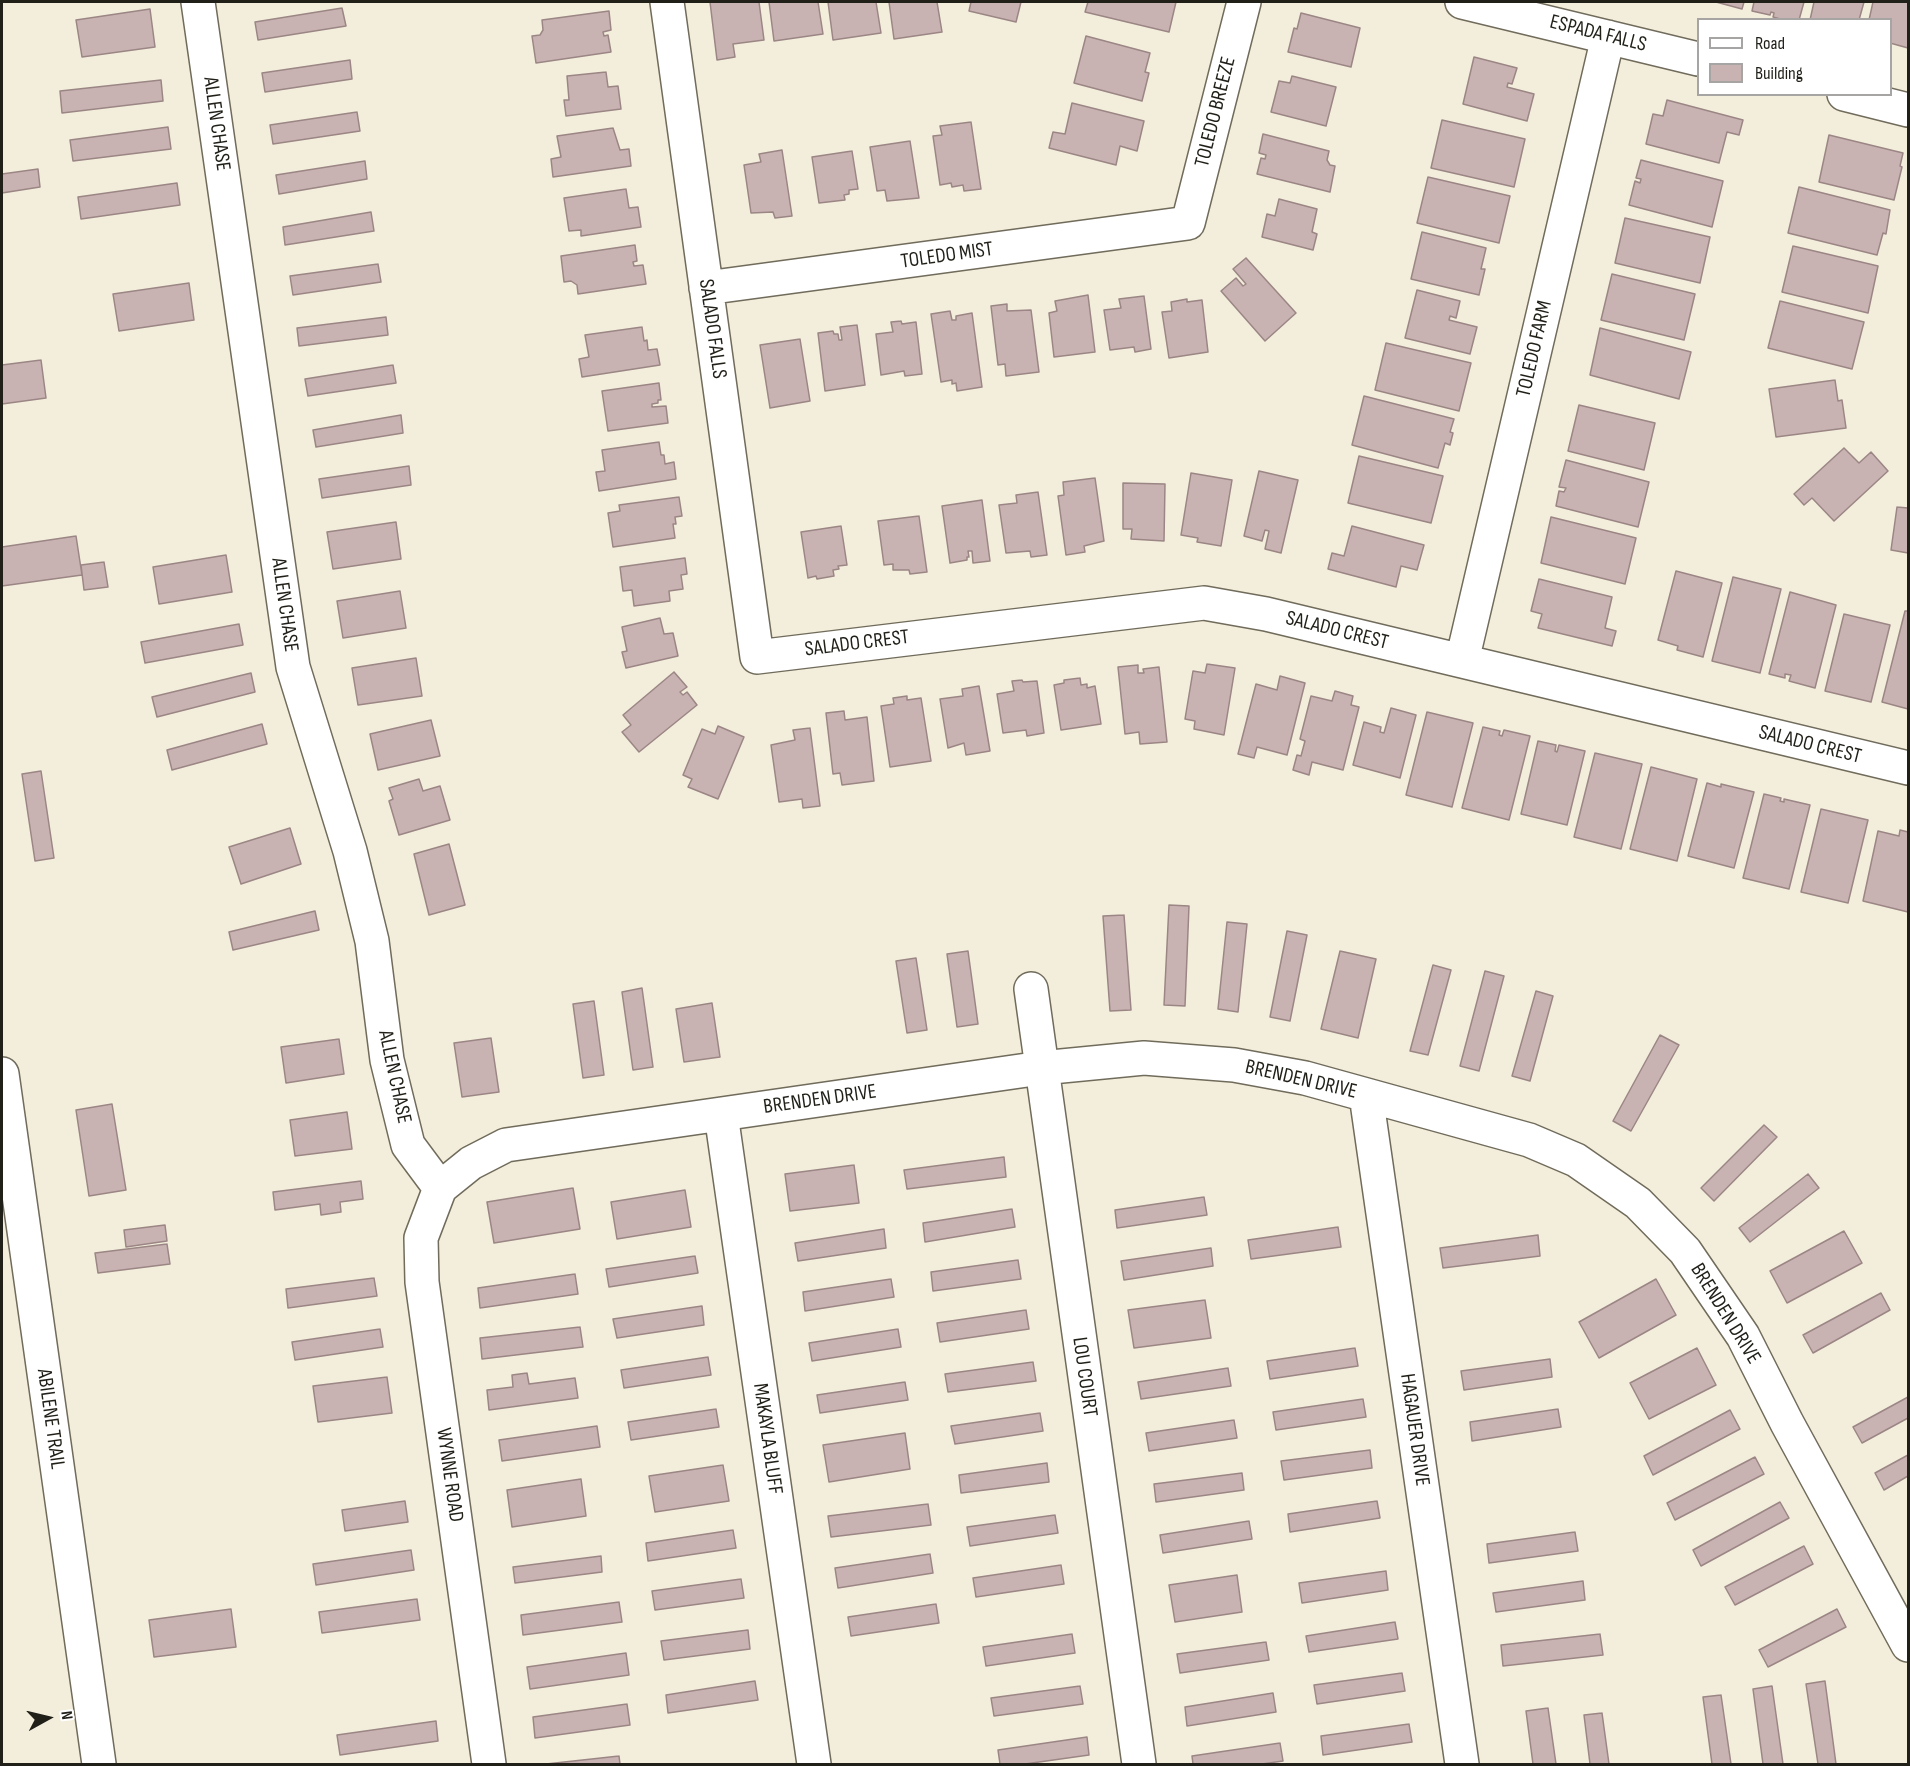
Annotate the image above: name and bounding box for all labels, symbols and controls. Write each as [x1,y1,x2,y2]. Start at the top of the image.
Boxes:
street label: ESPADA FALLS [1547,10,1649,58]
legend [1697,18,1892,96]
text: Road [1755,33,1785,54]
street label: TOLEDO BREEZE [1190,54,1242,170]
text: Building [1755,63,1803,84]
street label: ALLEN CHASE [197,75,235,173]
street label: TOLEDO MIST [899,237,995,275]
street label: SALADO FALLS [693,278,731,380]
street label: TOLEDO FARM [1512,298,1558,400]
street label: ALLEN CHASE [265,556,303,654]
street label: SALADO CREST [1283,606,1391,656]
street label: SALADO CREST [803,625,911,663]
street label: SALADO CREST [1756,720,1864,770]
street label: ALLEN CHASE [372,1028,416,1126]
street label: BRENDEN DRIVE [1243,1055,1359,1105]
street label: BRENDEN DRIVE [762,1080,878,1120]
street label: BRENDEN DRIVE [1684,1259,1766,1369]
street label: LOU COURT [1066,1336,1102,1418]
street label: ABILENE TRAIL [31,1367,69,1471]
street label: HAGAUER DRIVE [1394,1372,1434,1488]
street label: MAKAYLA BLUFF [747,1382,787,1496]
street label: WYNNE ROAD [430,1426,468,1524]
north arrow [18,1688,78,1748]
text: N [56,1710,76,1721]

